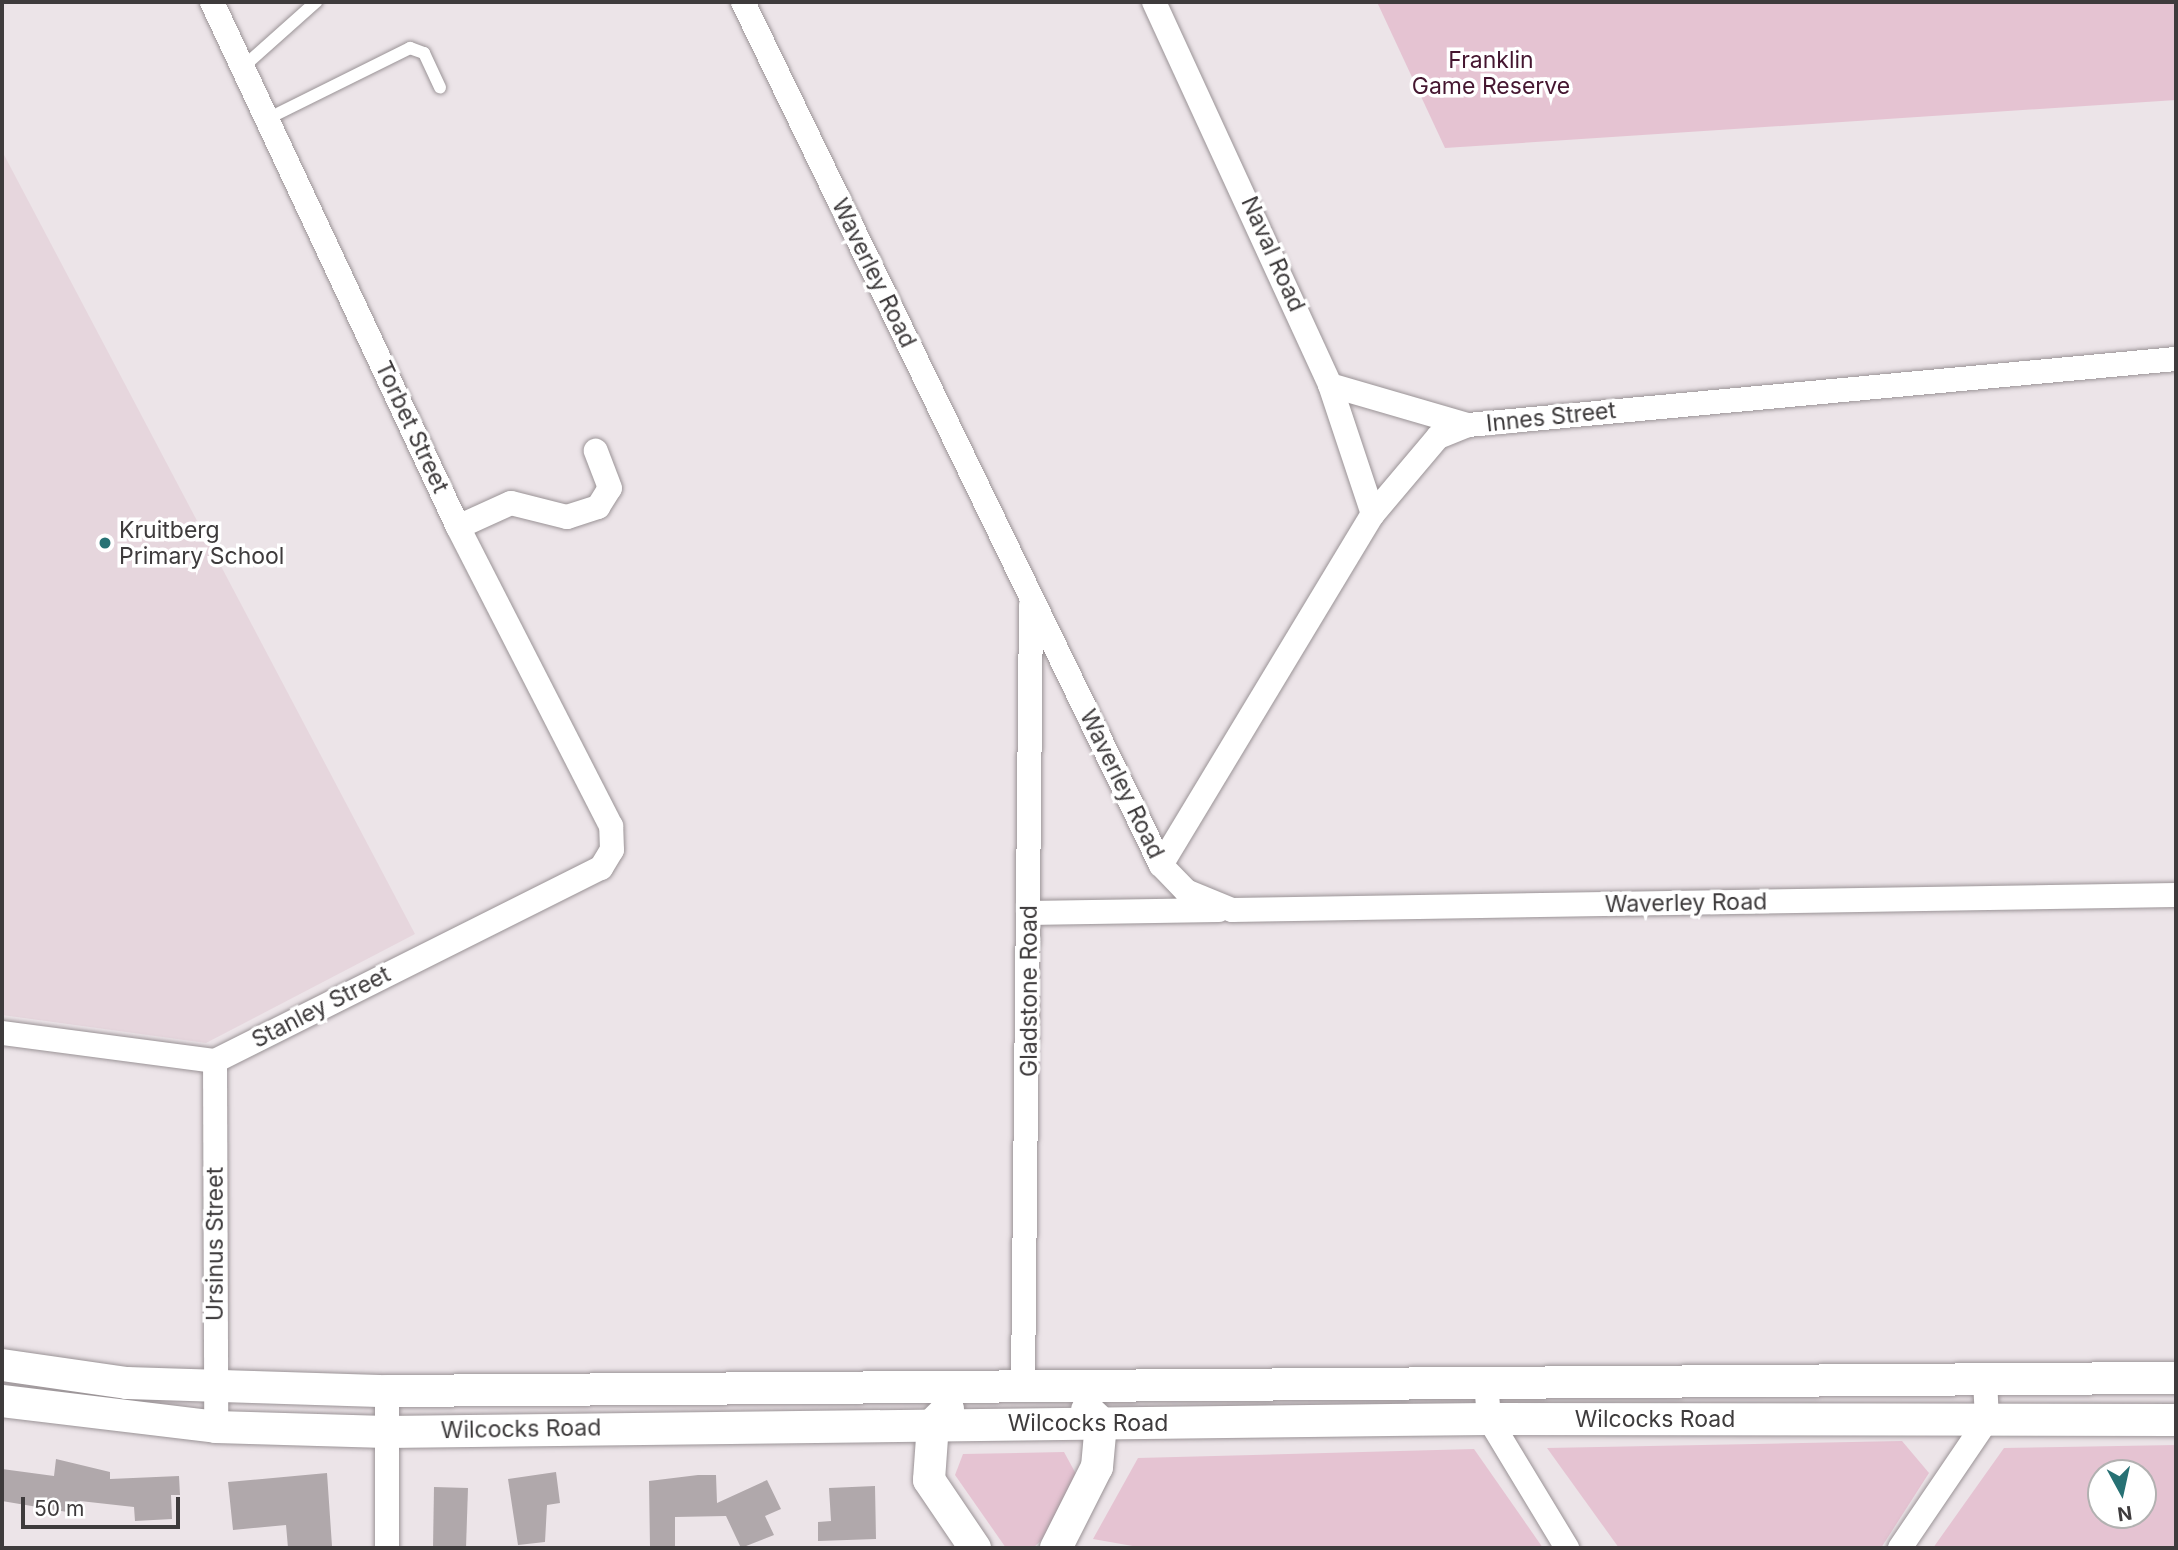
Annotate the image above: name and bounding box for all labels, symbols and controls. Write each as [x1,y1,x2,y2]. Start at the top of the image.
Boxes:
park label: Franklin Game Reserve [1412,46,1570,100]
street label: Naval Road [1235,192,1311,316]
street label: Waverley Road [826,194,922,352]
street label: Torbet Street [369,357,455,497]
street label: Innes Street [1485,396,1617,438]
place label: Kruitberg Primary School [119,516,284,570]
marker: Kruitberg Primary School [97,535,113,551]
street label: Waverley Road [1074,705,1170,863]
street label: Waverley Road [1605,888,1767,918]
street label: Gladstone Road [1015,905,1043,1077]
street label: Stanley Street [247,960,395,1054]
street label: Ursinus Street [201,1167,229,1321]
street label: Wilcocks Road [1575,1405,1735,1433]
street label: Wilcocks Road [1008,1409,1168,1437]
street label: Wilcocks Road [440,1414,602,1444]
north arrow [2087,1459,2157,1529]
scale bar [24,1484,184,1528]
text: 50 m [34,1496,84,1521]
text: N [2116,1501,2133,1526]

